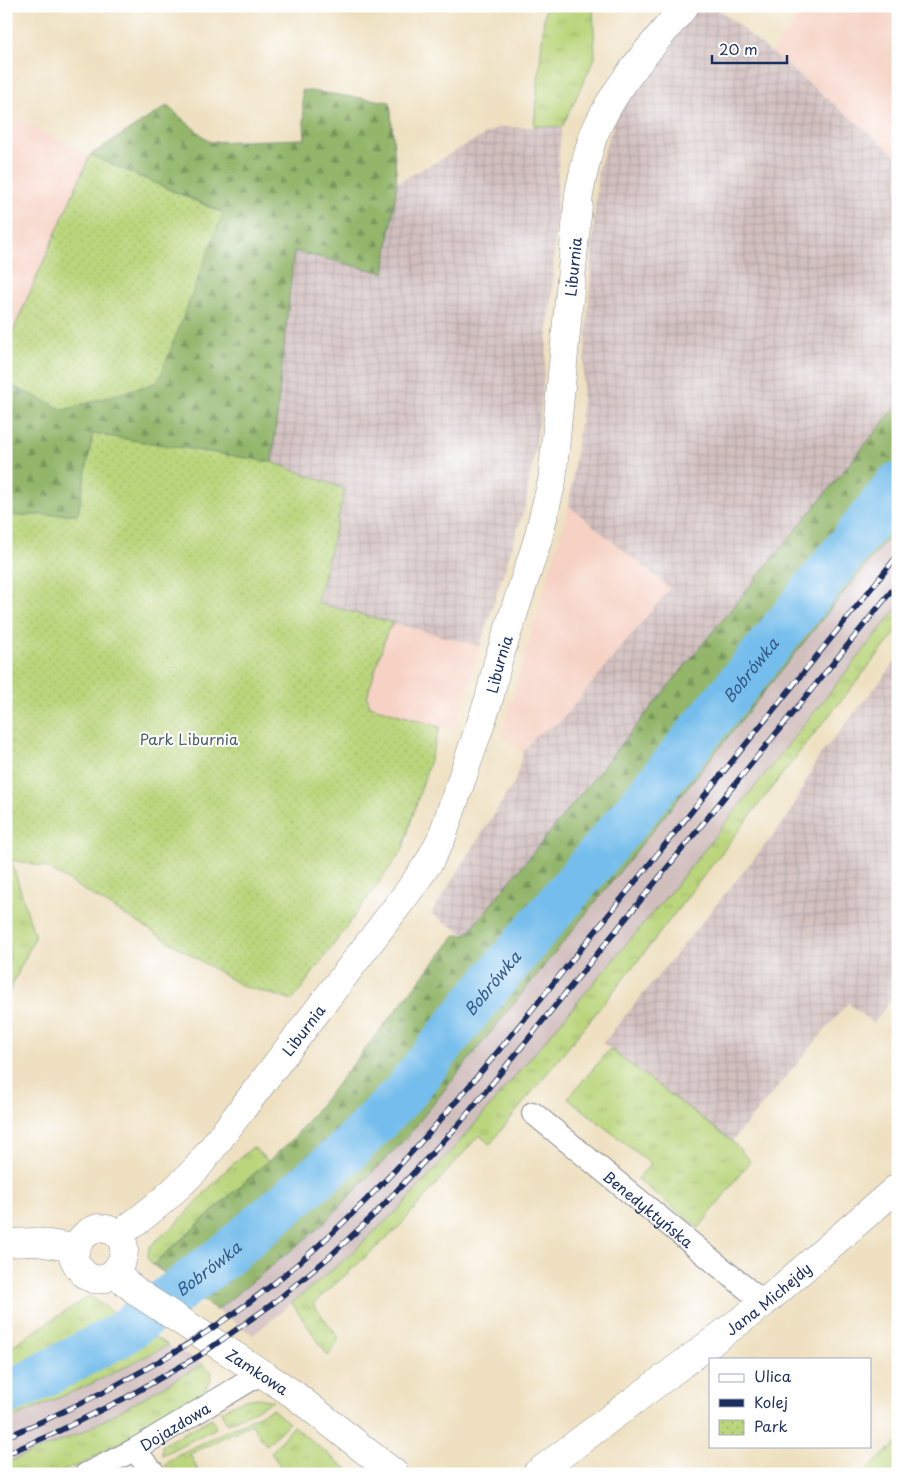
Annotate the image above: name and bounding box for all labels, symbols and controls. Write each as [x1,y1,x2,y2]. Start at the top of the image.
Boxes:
scale bar [712,32,786,64]
text: 20 m [719,37,758,60]
street label: Liburnia [558,235,586,297]
street label: Liburnia [479,631,518,695]
water label: Bobrówka [716,631,784,707]
park label: Park Liburnia [140,727,239,750]
water label: Bobrówka [458,945,526,1020]
street label: Liburnia [276,998,330,1060]
street label: Benedyktyńska [599,1164,700,1253]
water label: Bobrówka [170,1234,247,1301]
street label: Jana Michejdy [720,1256,816,1340]
street label: Zamkowa [222,1342,294,1400]
legend [709,1358,872,1448]
text: Ulica [754,1364,792,1387]
text: Kolej [754,1390,788,1413]
street label: Dojazdowa [135,1395,215,1456]
text: Park [754,1414,788,1437]

